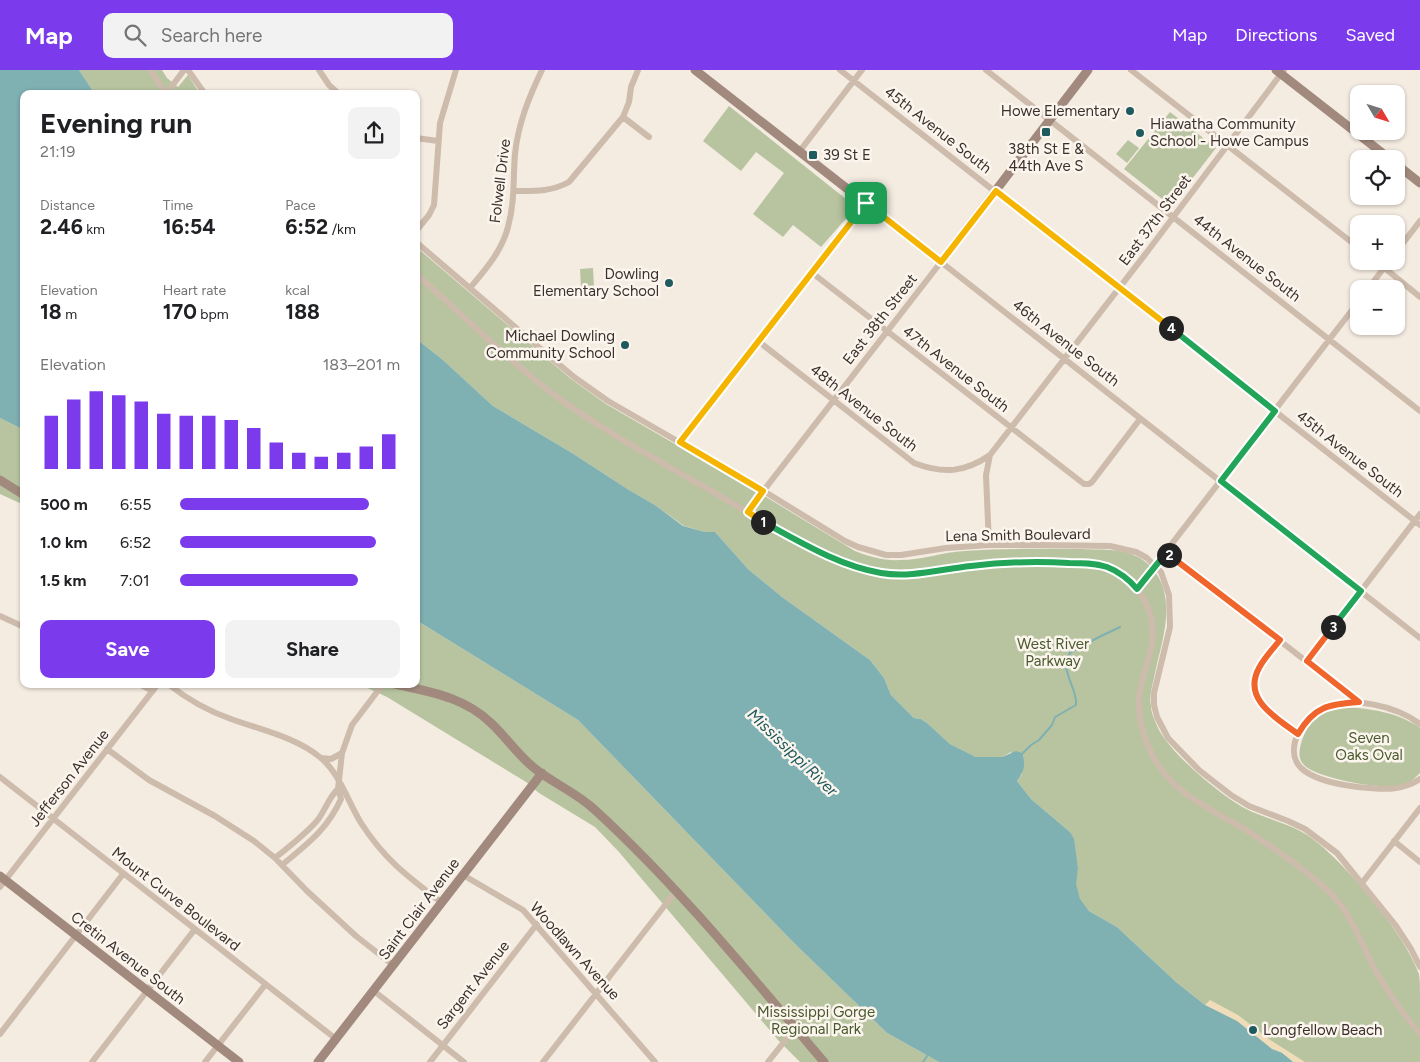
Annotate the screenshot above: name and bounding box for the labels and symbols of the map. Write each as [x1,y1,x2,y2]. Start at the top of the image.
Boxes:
street label: 45th Avenue South [881,83,995,177]
north arrow [1350,85,1405,140]
place label: Howe Elementary [1001,102,1120,120]
marker: Howe Elementary [1124,105,1136,117]
place label: Hiawatha Community School - Howe Campus [1150,115,1309,150]
marker: 38th St E & 44th Ave S [1040,126,1052,138]
marker: Hiawatha Community School - Howe Campus [1134,127,1146,139]
street label: Folwell Drive [486,138,514,224]
place label: 38th St E & 44th Ave S [1008,140,1084,175]
place label: 39 St E [823,146,871,164]
marker: 39 St E [807,149,819,161]
street label: East 37th Street [1115,171,1195,269]
pin [845,182,887,224]
street label: 44th Avenue South [1190,211,1304,305]
place label: Dowling Elementary School [533,265,659,300]
street label: East 38th Street [839,270,921,368]
marker: Dowling Elementary School [663,277,675,289]
street label: 46th Avenue South [1009,296,1123,390]
pin: 4 [1158,316,1184,340]
street label: 47th Avenue South [899,322,1013,416]
place label: Michael Dowling Community School [486,327,615,362]
marker: Michael Dowling Community School [619,339,631,351]
street label: 48th Avenue South [807,361,921,455]
street label: 45th Avenue South [1293,407,1407,501]
pin: 1 [750,510,776,534]
street label: Lena Smith Boulevard [945,525,1091,545]
pin: 2 [1156,542,1182,568]
pin: 3 [1320,614,1346,640]
park label: West River Parkway [1017,635,1089,670]
water label: Mississippi River [744,705,842,800]
street label: Jefferson Avenue [25,726,113,830]
park label: Seven Oaks Oval [1335,729,1403,764]
street label: Mount Curve Boulevard [108,843,244,955]
street label: Saint Clair Avenue [375,855,463,963]
street label: Woodlawn Avenue [526,898,624,1004]
street label: Cretin Avenue South [67,908,189,1008]
street label: Sargent Avenue [433,937,513,1033]
park label: Mississippi Gorge Regional Park [757,1003,875,1038]
place label: Longfellow Beach [1263,1021,1382,1039]
marker: Longfellow Beach [1247,1024,1259,1036]

